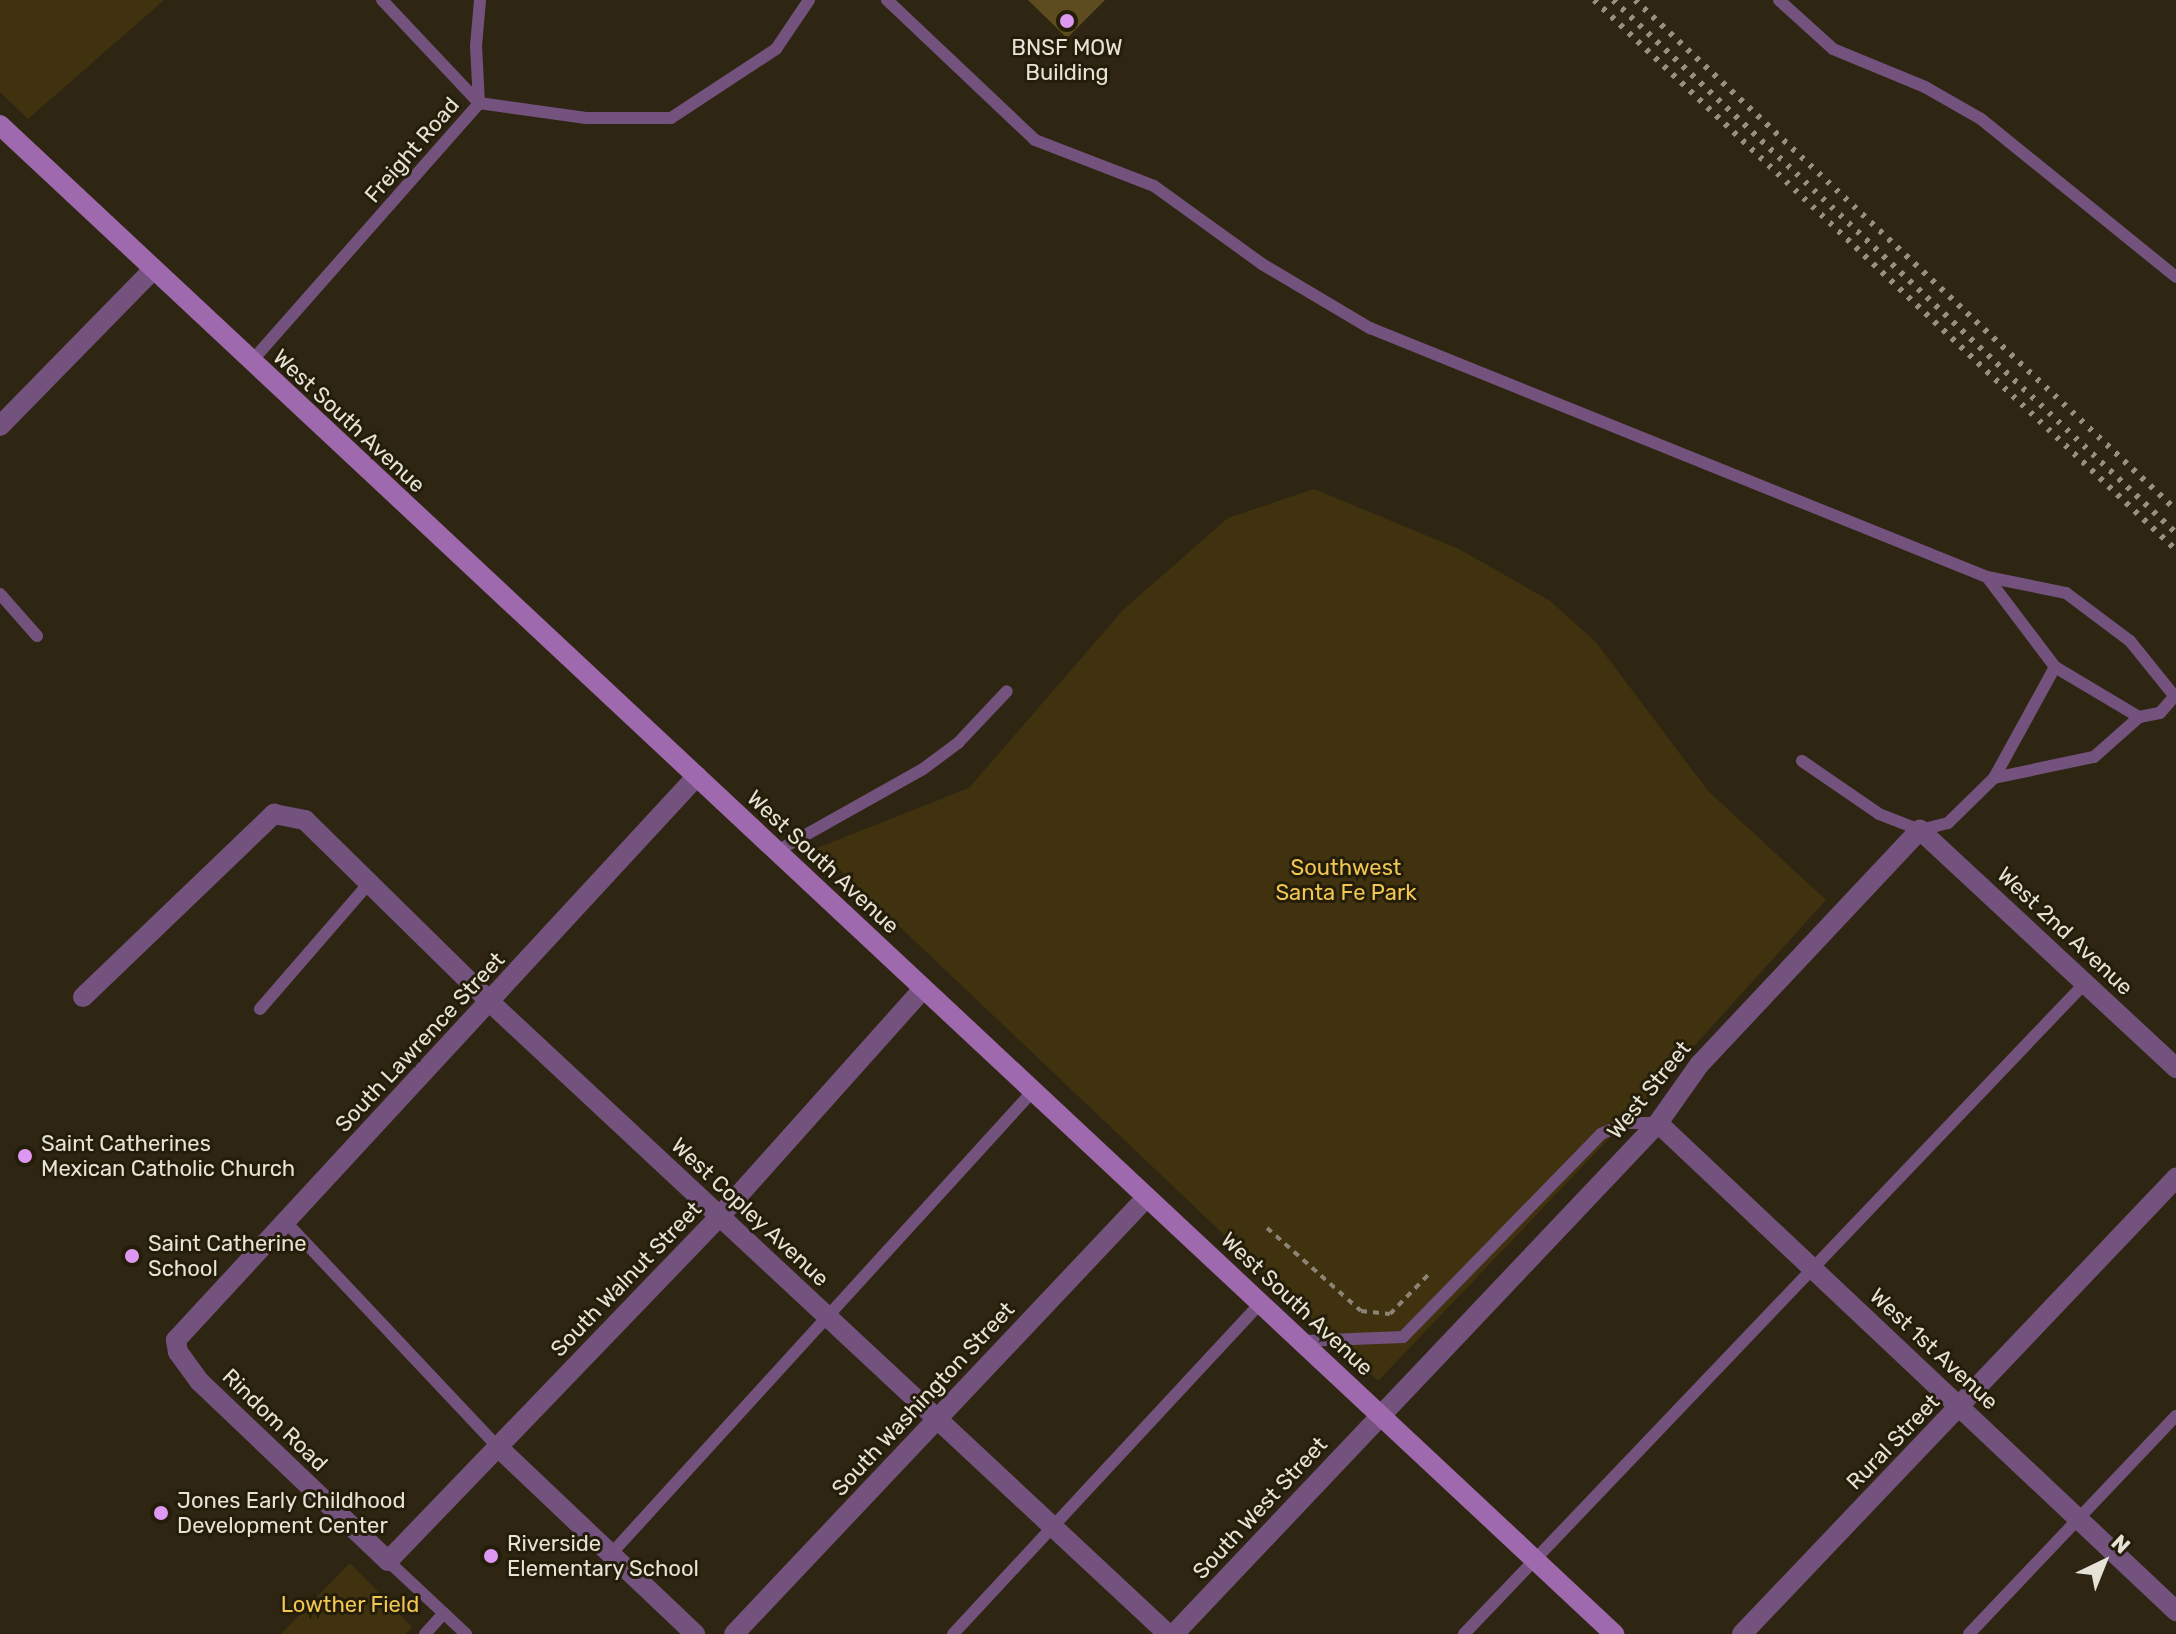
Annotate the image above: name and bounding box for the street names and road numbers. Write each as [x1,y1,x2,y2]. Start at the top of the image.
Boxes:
street label: Freight Road [359,92,465,208]
street label: West South Avenue [267,344,431,498]
street label: West South Avenue [741,785,905,939]
street label: West 2nd Avenue [1991,861,2139,1001]
street label: South Lawrence Street [330,947,510,1137]
street label: West Street [1602,1036,1696,1144]
street label: West Copley Avenue [665,1132,835,1292]
street label: South Walnut Street [545,1196,707,1362]
street label: West South Avenue [1215,1227,1379,1381]
street label: West 1st Avenue [1864,1283,2004,1415]
street label: South Washington Street [826,1296,1020,1502]
street label: Rindom Road [217,1363,333,1477]
street label: Rural Street [1841,1389,1945,1495]
street label: South West Street [1187,1431,1333,1585]

